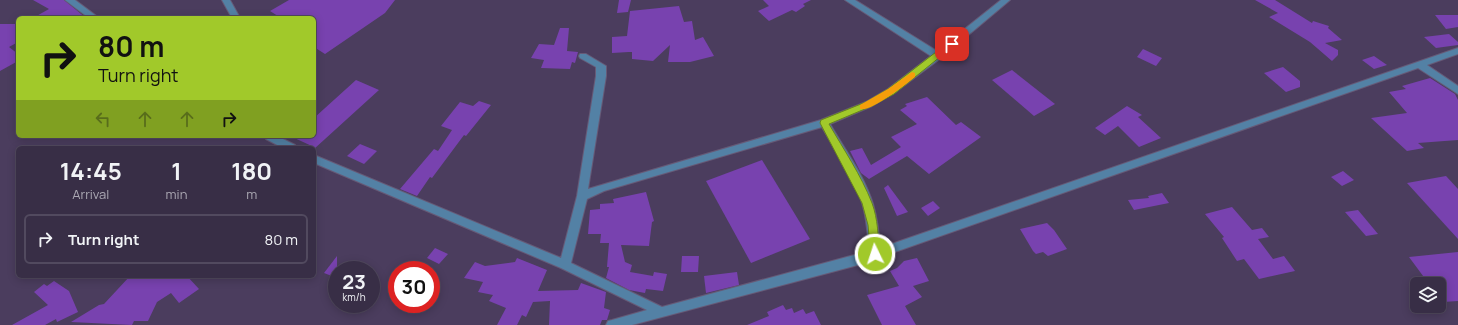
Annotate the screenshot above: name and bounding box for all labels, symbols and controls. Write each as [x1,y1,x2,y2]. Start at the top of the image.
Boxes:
text: 80 m [98,27,164,65]
pin [935,27,969,61]
icon: right [32,32,84,84]
icon: arrive [941,33,963,55]
text: Turn right [98,63,179,87]
icon: left [92,108,114,130]
icon: ahead [134,108,156,130]
icon: ahead [176,108,198,130]
icon: right [218,108,240,130]
text: 14:45 [60,154,122,187]
text: 1 [171,154,182,187]
text: 180 [231,154,272,187]
text: Arrival [72,185,109,203]
text: min [166,185,187,203]
text: m [246,185,257,203]
icon: right [34,228,56,250]
text: Turn right [68,229,139,250]
text: 80 m [264,229,298,250]
position arrow [854,233,896,275]
speed limit sign: 30 [388,261,440,313]
text: 23 [342,268,366,295]
map controls [1410,277,1446,313]
button: layers [1410,277,1446,313]
text: km/h [342,290,366,304]

